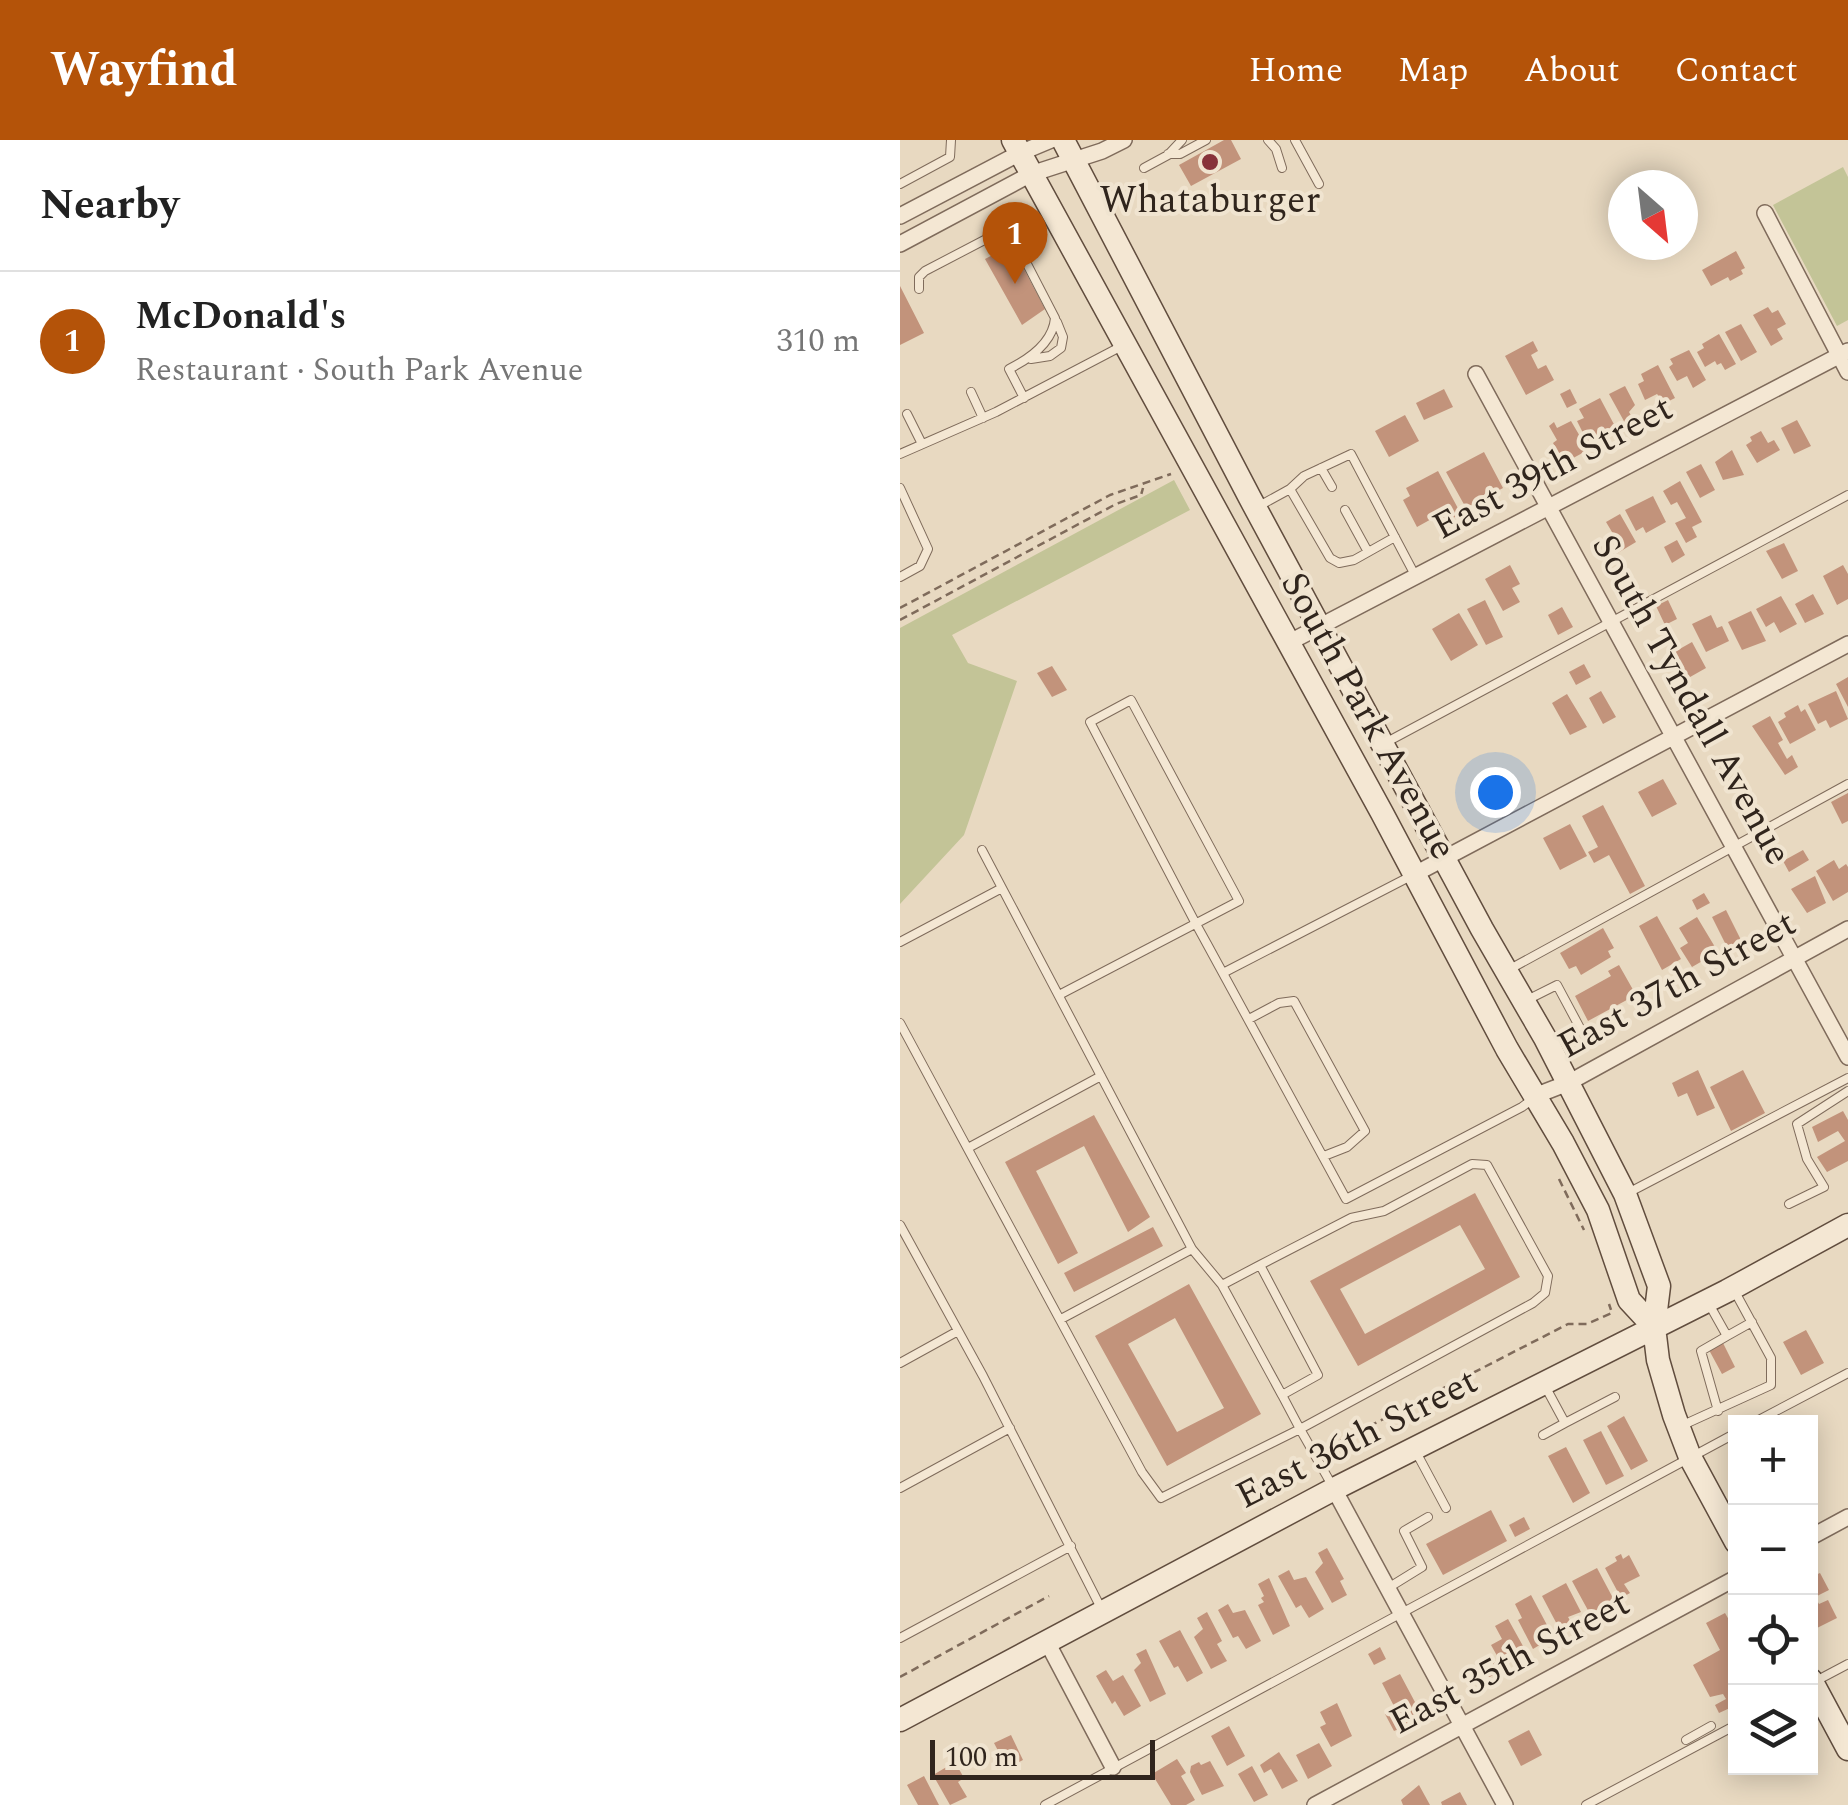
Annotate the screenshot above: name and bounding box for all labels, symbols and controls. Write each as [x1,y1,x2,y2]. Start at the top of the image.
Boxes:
text: Wayfind [50,34,238,107]
text: Home [1249,44,1343,97]
text: Map [1398,44,1468,97]
text: About [1523,44,1620,97]
text: Contact [1675,44,1798,97]
marker: Whataburger [1199,151,1221,173]
north arrow [1608,170,1698,260]
place label: Whataburger [1099,172,1321,230]
text: Nearby [40,174,179,237]
pin: 1 [982,202,1048,284]
text: McDonald's [135,288,346,346]
text: 1 [64,317,81,366]
text: 310 m [776,317,860,366]
text: Restaurant · South Park Avenue [135,346,583,395]
street label: East 39th Street [1422,380,1684,556]
street label: South Tyndall Avenue [1576,524,1806,876]
street label: South Park Avenue [1265,562,1471,870]
your location [1470,767,1521,818]
street label: East 37th Street [1547,895,1807,1075]
street label: East 36th Street [1226,1353,1488,1525]
map controls [1728,1415,1818,1775]
button: + [1728,1415,1818,1505]
button: − [1728,1505,1818,1595]
street label: East 35th Street [1379,1575,1641,1751]
button: locate [1728,1595,1818,1685]
button: layers [1728,1685,1818,1775]
scale bar [930,1735,1155,1780]
text: 100 m [945,1736,1018,1779]

